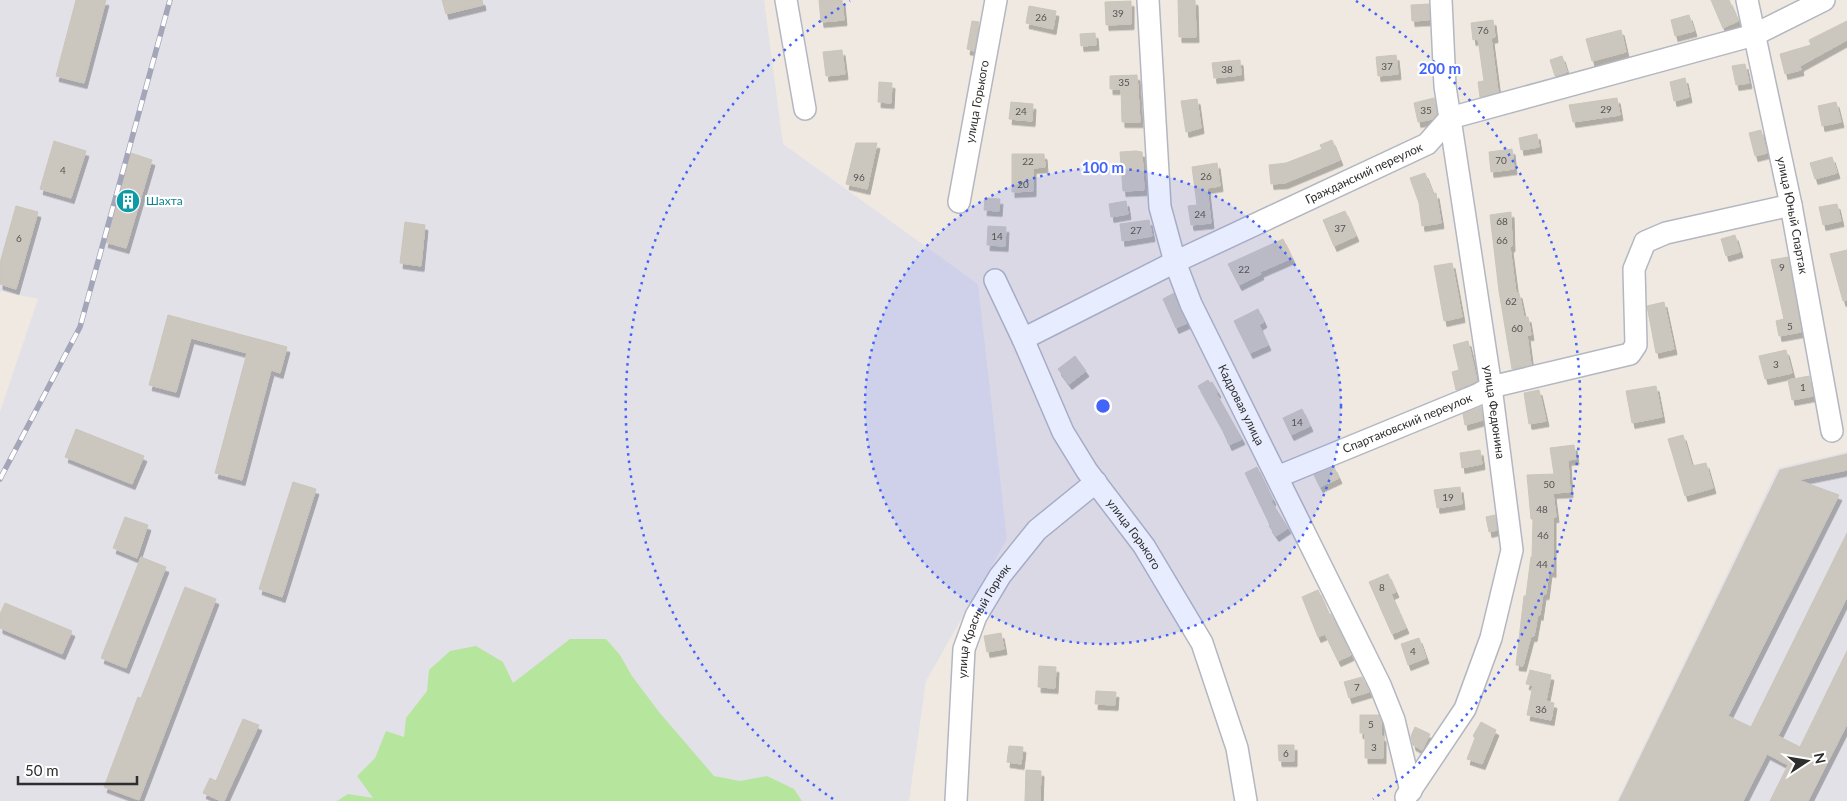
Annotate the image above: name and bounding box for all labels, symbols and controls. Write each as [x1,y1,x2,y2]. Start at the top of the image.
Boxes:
house number: 39 [1112,7,1124,19]
house number: 26 [1035,11,1047,23]
house number: 76 [1477,24,1489,36]
street label: улица Горького [962,59,992,144]
text: 200 m [1419,59,1461,77]
house number: 37 [1381,60,1393,72]
house number: 38 [1221,63,1233,75]
house number: 35 [1118,76,1130,88]
house number: 29 [1600,103,1612,115]
house number: 35 [1420,104,1432,116]
house number: 24 [1015,105,1027,117]
street label: Гражданский переулок [1303,139,1426,207]
house number: 70 [1495,154,1507,166]
house number: 22 [1022,155,1034,167]
street label: улица Юный Спартак [1774,155,1811,276]
text: 100 m [1082,158,1124,176]
house number: 4 [60,164,66,176]
house number: 26 [1200,170,1212,182]
house number: 96 [853,171,865,183]
house number: 20 [1017,178,1029,190]
building icon: Шахта [115,188,141,214]
place label: Шахта [146,193,183,208]
house number: 24 [1194,208,1206,220]
house number: 68 [1496,215,1508,227]
house number: 37 [1334,222,1346,234]
house number: 27 [1130,224,1142,236]
house number: 14 [991,230,1003,242]
house number: 6 [16,232,22,244]
house number: 66 [1496,234,1508,246]
house number: 9 [1779,261,1785,273]
house number: 22 [1238,263,1250,275]
house number: 62 [1505,295,1517,307]
house number: 5 [1787,320,1793,332]
house number: 60 [1511,322,1523,334]
house number: 3 [1773,358,1779,370]
street label: Кадровая улица [1215,362,1268,448]
street label: улица Федюнина [1480,364,1509,460]
house number: 1 [1800,381,1806,393]
street label: Спартаковский переулок [1340,390,1475,456]
centre of rings [1094,397,1112,415]
house number: 14 [1291,416,1303,428]
house number: 50 [1543,478,1555,490]
house number: 19 [1442,491,1454,503]
street label: улица Горького [1104,495,1165,572]
house number: 48 [1536,503,1548,515]
house number: 46 [1537,529,1549,541]
house number: 44 [1536,558,1548,570]
street label: улица Красный Горняк [954,560,1014,679]
house number: 8 [1379,581,1385,593]
house number: 4 [1410,645,1416,657]
house number: 7 [1354,681,1360,693]
house number: 36 [1535,703,1547,715]
house number: 5 [1368,718,1374,730]
north arrow [1782,736,1832,786]
house number: 3 [1371,741,1377,753]
house number: 6 [1283,747,1289,759]
text: N [1811,751,1830,765]
scale bar [18,754,136,786]
text: 50 m [25,761,59,779]

